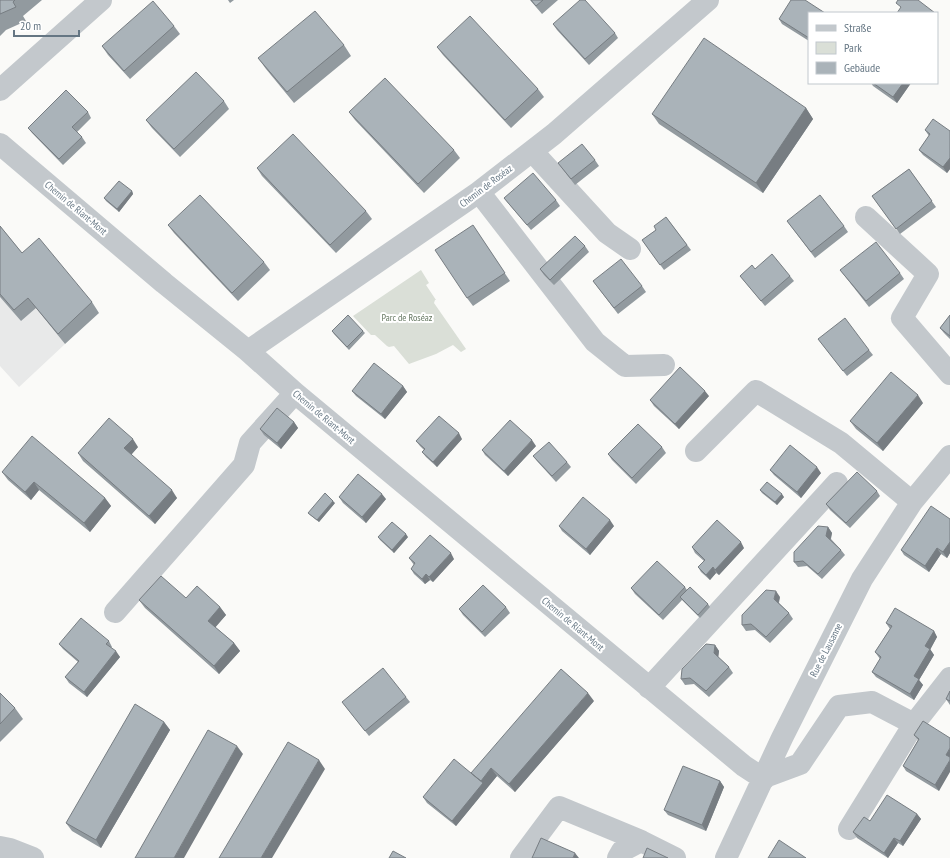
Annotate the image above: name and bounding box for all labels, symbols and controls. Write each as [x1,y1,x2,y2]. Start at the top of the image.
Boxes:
scale bar [14,12,79,38]
legend [808,12,938,84]
text: 20 m [20,18,41,33]
text: Straße [844,20,871,35]
text: Park [844,40,862,55]
text: Gebäude [844,60,880,75]
street label: Chemin de Roséaz [457,162,515,210]
street label: Chemin de Riant-Mont [42,178,110,238]
park label: Parc de Roséaz [382,311,433,324]
street label: Chemin de Riant-Mont [290,387,358,447]
street label: Chemin de Riant-Mont [539,594,607,654]
street label: Rue de Lausanne [807,621,845,679]

